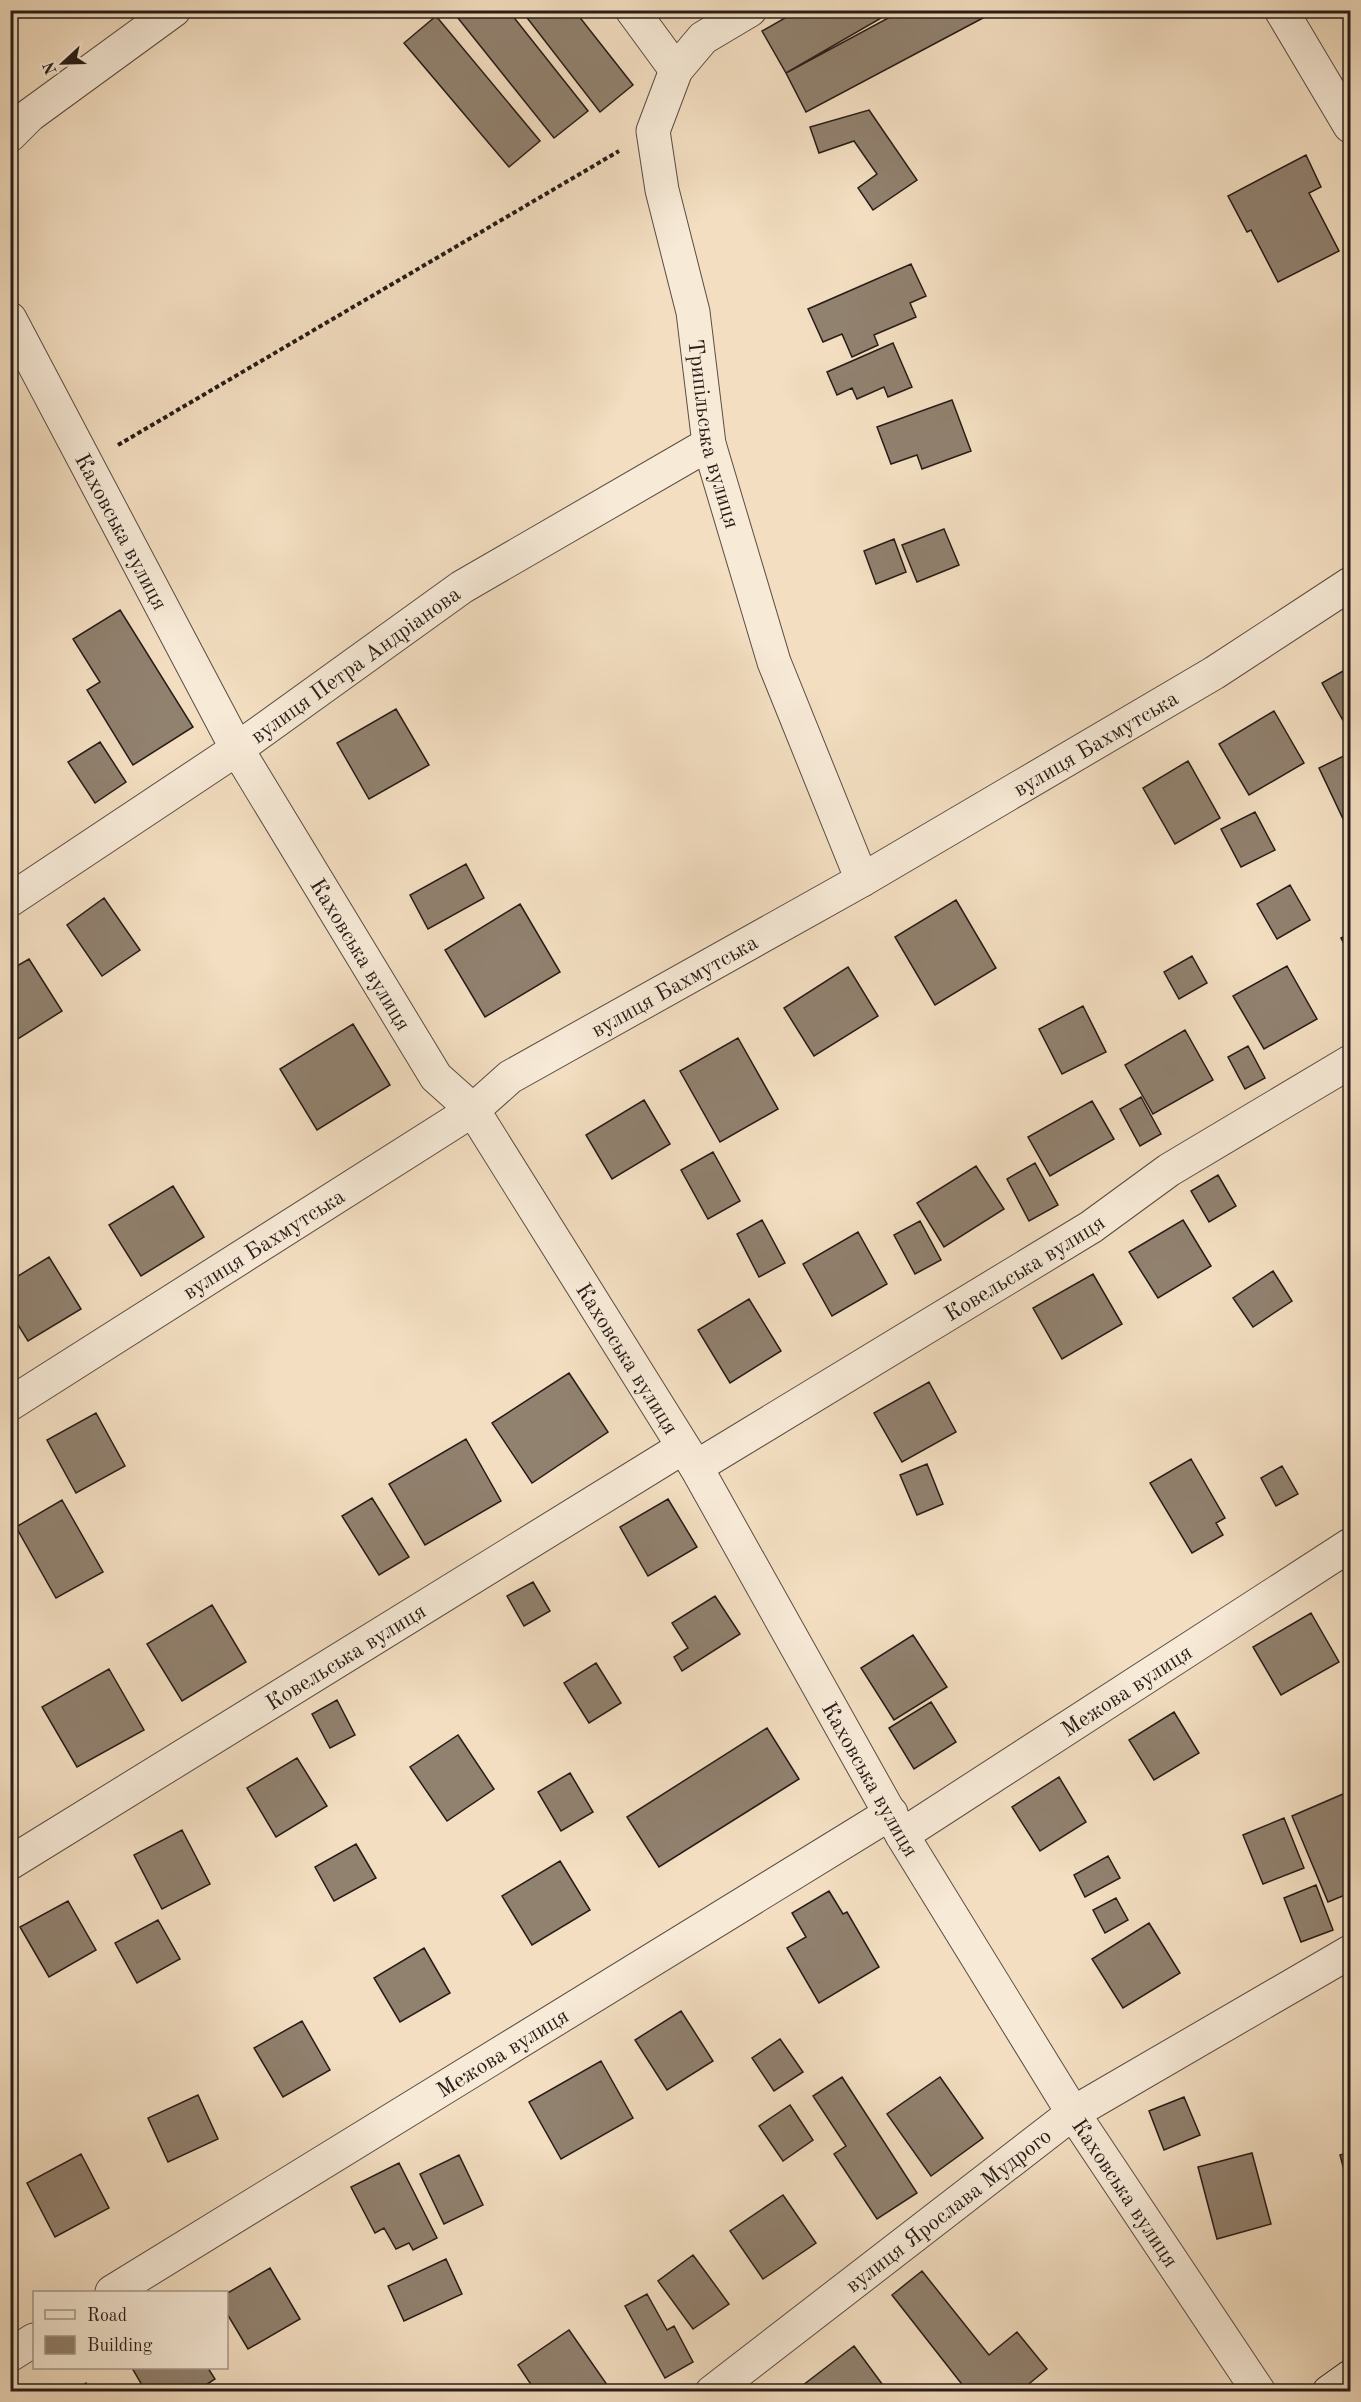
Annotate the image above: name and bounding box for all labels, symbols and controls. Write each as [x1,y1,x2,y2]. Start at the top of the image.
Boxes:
north arrow [33,33,93,93]
text: N [41,58,61,77]
street label: Трипільська вулиця [683,338,742,531]
street label: Каховська вулиця [70,450,171,614]
street label: вулиця Петра Андріанова [247,583,465,748]
street label: вулиця Бахмутська [1010,688,1183,801]
street label: Каховська вулиця [305,875,414,1035]
street label: вулиця Бахмутська [588,932,762,1042]
street label: вулиця Бахмутська [180,1185,349,1304]
street label: Ковельська вулиця [941,1212,1110,1326]
street label: Каховська вулиця [571,1280,682,1439]
street label: Ковельська вулиця [263,1600,430,1715]
street label: Межова вулиця [1058,1642,1196,1742]
street label: Каховська вулиця [817,1699,922,1861]
street label: Межова вулиця [433,2005,573,2103]
street label: Каховська вулиця [1067,2115,1182,2272]
street label: вулиця Ярослава Мудрого [842,2125,1056,2297]
legend [33,2291,228,2369]
text: Road [87,2307,127,2325]
text: Building [87,2337,153,2355]

